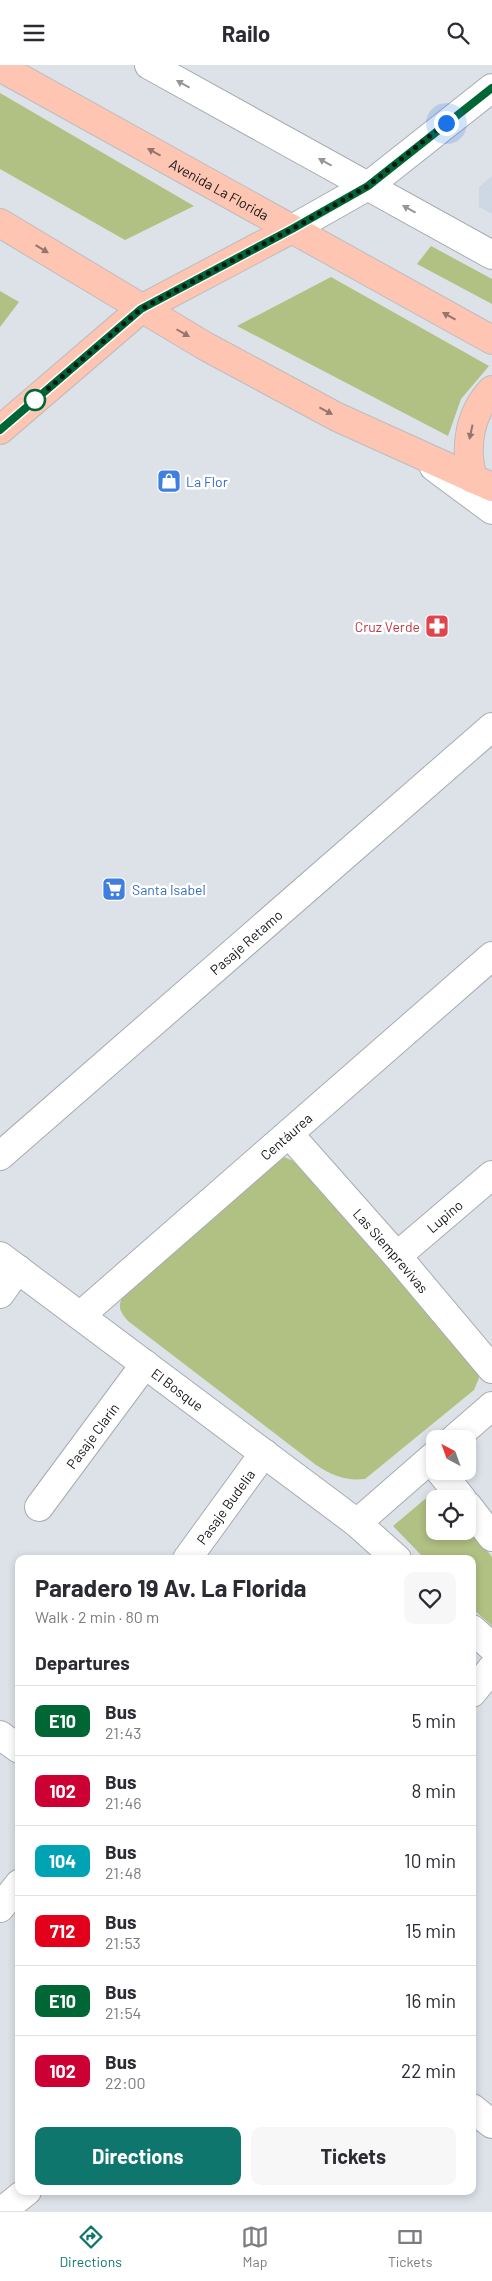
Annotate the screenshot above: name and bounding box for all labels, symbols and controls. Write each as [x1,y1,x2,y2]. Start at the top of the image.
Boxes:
icon: menu [20,19,48,47]
icon: search [444,19,472,47]
text: Railo [222,20,270,46]
one-way arrow [175,80,190,88]
your location [434,111,459,136]
one-way arrow [148,148,161,157]
street label: Avenida La Florida [167,154,272,223]
one-way arrow [318,158,332,166]
one-way arrow [402,205,417,213]
one-way arrow [35,244,48,253]
one-way arrow [442,312,457,320]
one-way arrow [175,329,190,337]
unlabelled marker [24,389,46,411]
one-way arrow [319,406,332,415]
one-way arrow [466,424,474,440]
shop icon: La Flor [156,468,182,494]
place label: La Flor [186,473,228,490]
pharmacy icon: Cruz Verde [424,613,450,639]
place label: Cruz Verde [355,618,420,635]
supermarket icon: Santa Isabel [101,876,127,902]
place label: Santa Isabel [132,881,206,898]
street label: Pasaje Retamo [206,906,285,978]
street label: Centáurea [257,1109,315,1163]
street label: Lupino [423,1196,466,1236]
street label: Las Siemprevivas [350,1205,433,1296]
street label: El Bosque [149,1364,207,1414]
street label: Pasaje Clarín [62,1399,122,1472]
north arrow [426,1430,476,1480]
map controls [426,1430,476,1540]
street label: Pasaje Budelia [192,1466,258,1547]
button: locate [426,1490,476,1540]
button: heart [404,1572,456,1624]
text: Paradero 19 Av. La Florida [35,1573,307,1602]
text: Walk · 2 min · 80 m [35,1607,159,1626]
text: Departures [35,1651,130,1674]
text: Bus [105,1700,137,1723]
text: 5 min [412,1709,456,1732]
text: E10 [49,1710,76,1732]
text: 21:43 [105,1723,141,1742]
text: Bus [105,1770,137,1793]
text: 8 min [412,1779,456,1802]
text: 102 [49,1780,76,1802]
text: 21:46 [105,1793,141,1812]
text: Bus [105,1840,137,1863]
text: 10 min [404,1849,456,1872]
text: 104 [49,1850,76,1872]
text: 21:48 [105,1863,142,1882]
text: Bus [105,1910,137,1933]
text: 15 min [405,1919,456,1942]
text: 712 [50,1920,75,1942]
text: 21:53 [105,1933,141,1952]
text: Bus [105,1980,137,2003]
text: 16 min [405,1989,456,2012]
text: E10 [49,1990,76,2012]
text: 21:54 [105,2003,141,2022]
text: Bus [105,2050,137,2073]
text: 22 min [401,2059,456,2082]
text: 102 [49,2060,76,2082]
text: 22:00 [105,2073,146,2092]
button: Directions [35,2127,241,2185]
button: Tickets [251,2127,456,2185]
tab: Directions [59,2223,122,2270]
tab: Map [241,2223,269,2270]
tab: Tickets [388,2223,433,2270]

